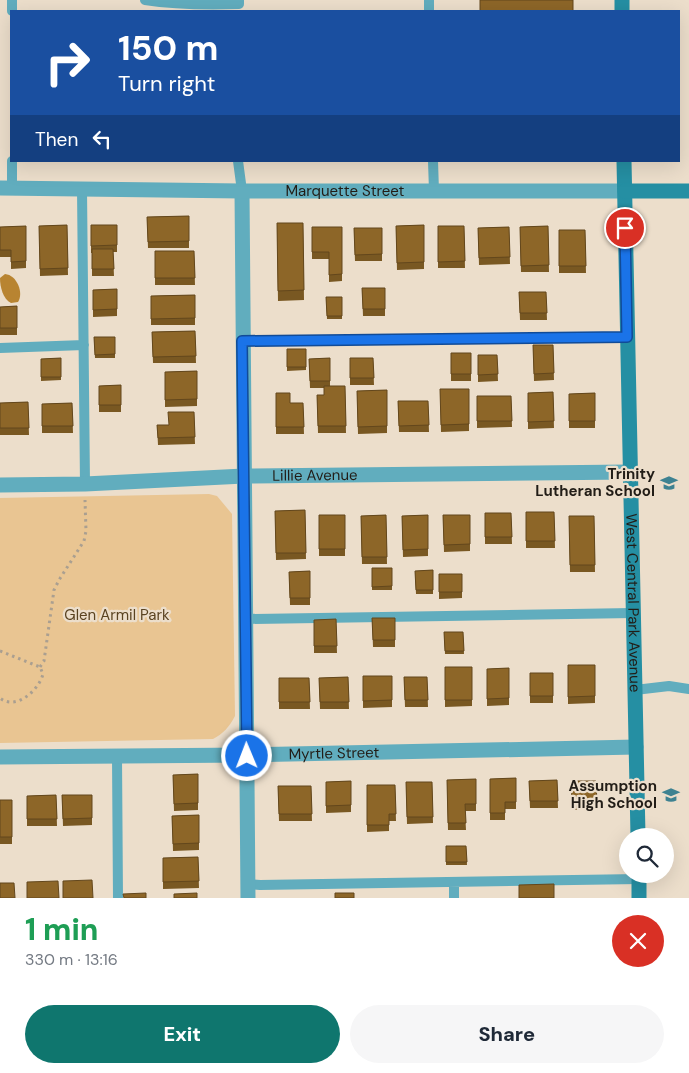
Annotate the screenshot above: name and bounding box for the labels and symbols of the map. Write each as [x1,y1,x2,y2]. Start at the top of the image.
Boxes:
street label: Marquette Street [285,181,405,201]
pin [604,207,646,249]
place label: Trinity Lutheran School [535,464,655,501]
street label: Lillie Avenue [272,465,358,486]
school or university icon: Trinity Lutheran School [659,473,679,493]
street label: West Central Park Avenue [621,513,645,693]
park label: Glen Armil Park [64,605,170,625]
position arrow [220,729,272,781]
street label: Myrtle Street [288,742,380,764]
place label: Assumption High School [569,776,657,813]
school or university icon: Assumption High School [661,785,681,805]

